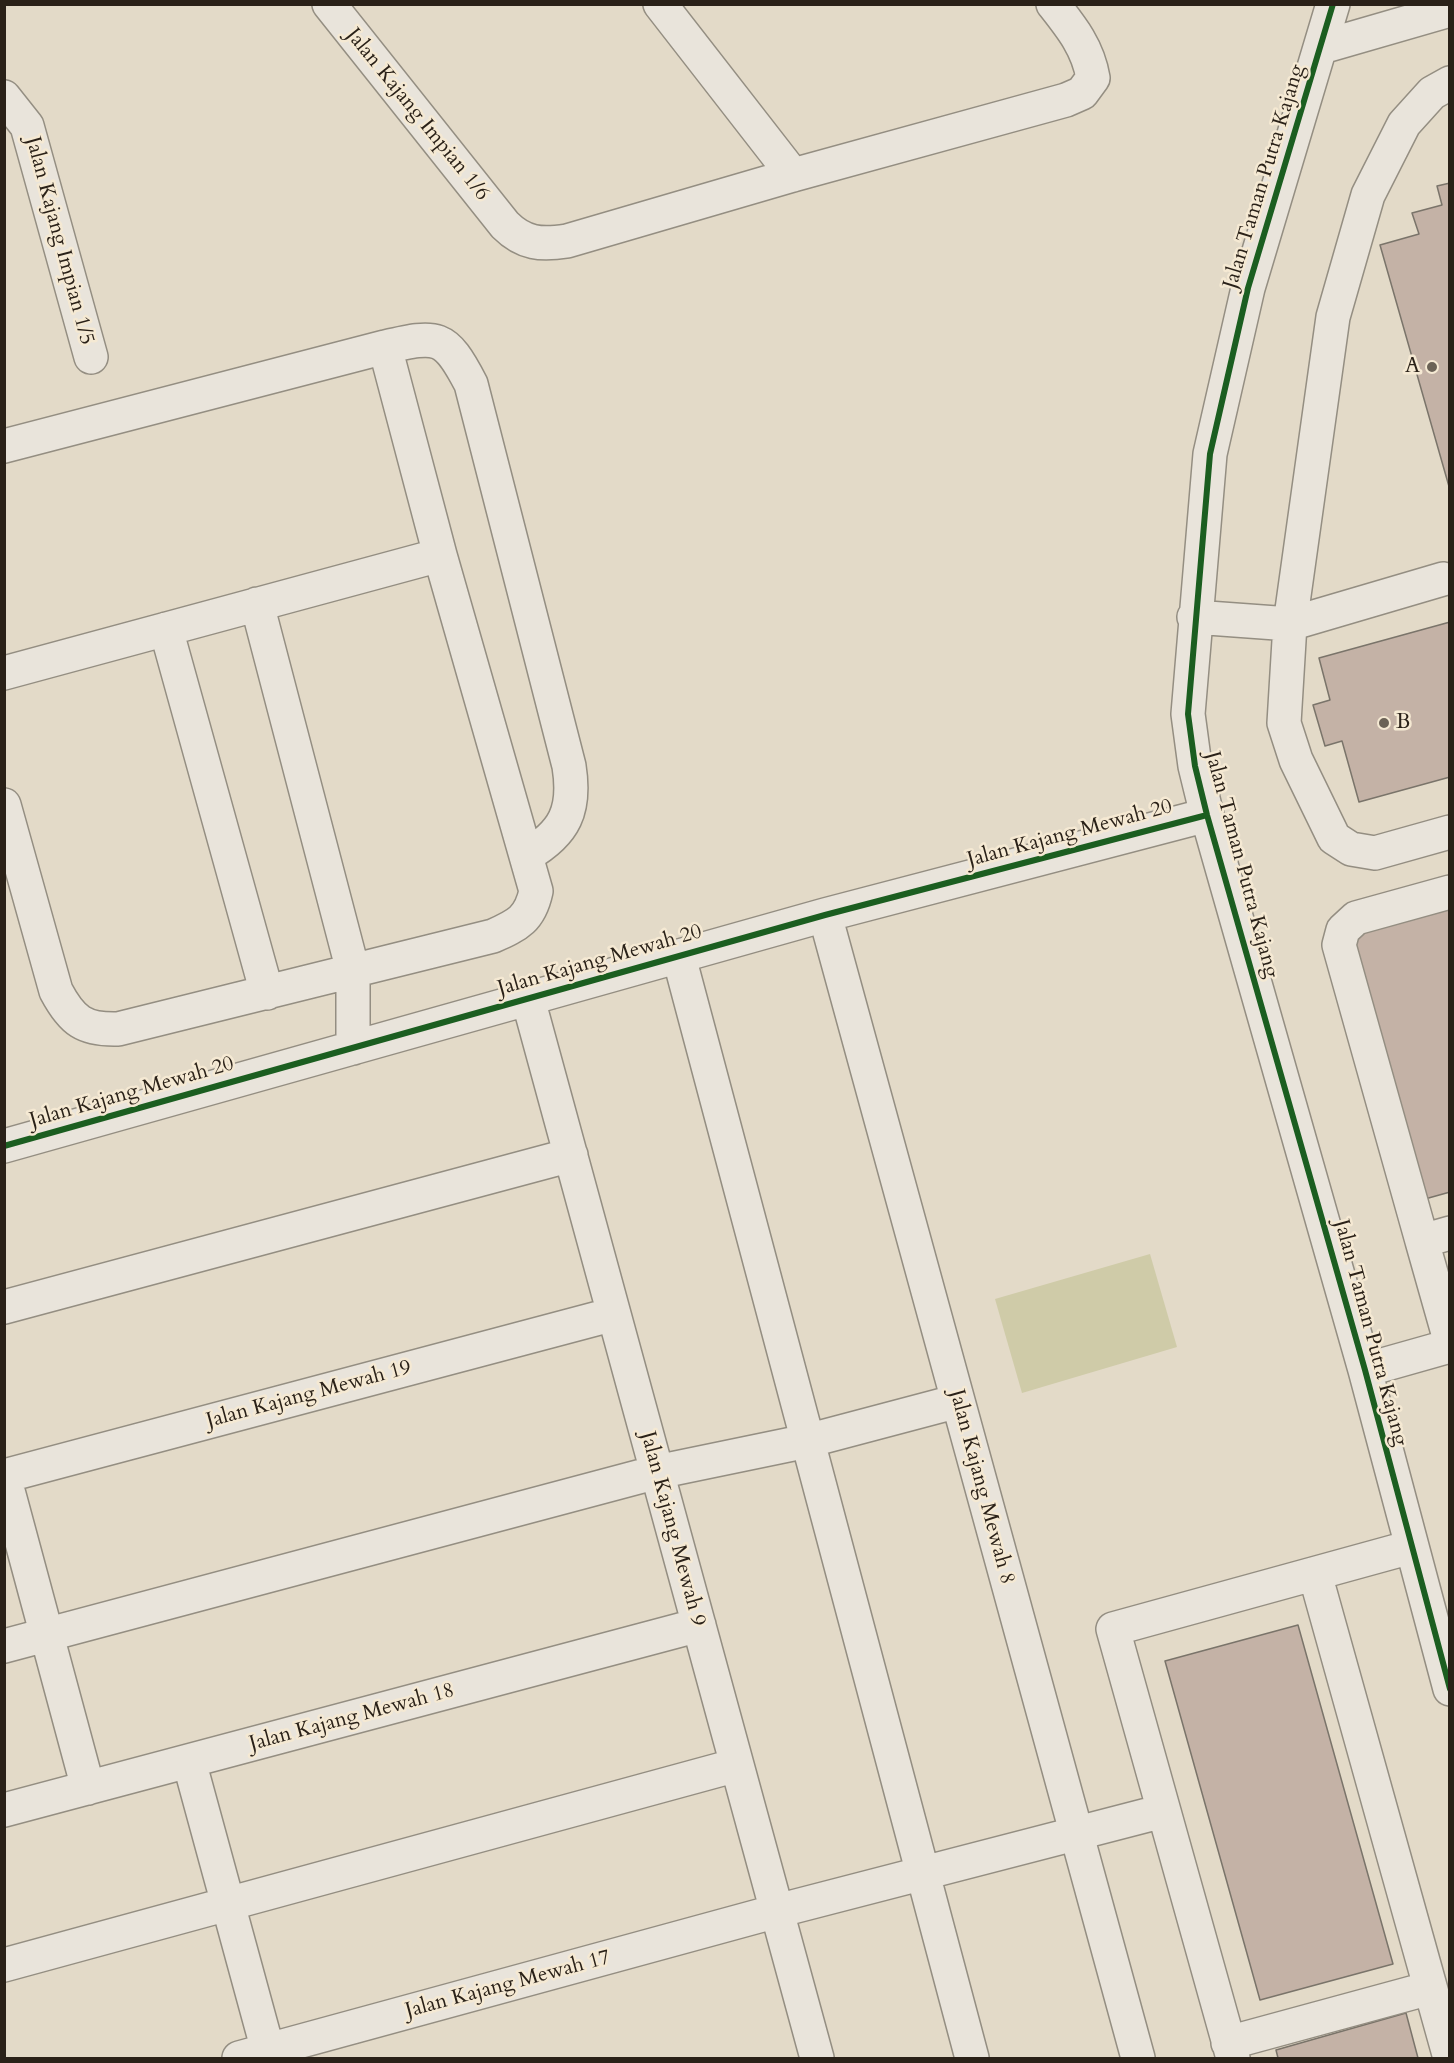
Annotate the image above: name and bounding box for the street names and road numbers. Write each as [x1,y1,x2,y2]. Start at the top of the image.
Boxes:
street label: Jalan Kajang Impian 1/6 [340,24,494,206]
street label: Jalan Taman Putra Kajang [1219,62,1311,292]
street label: Jalan Kajang Impian 1/5 [19,134,99,348]
street label: Jalan Taman Putra Kajang [1199,749,1283,981]
street label: Jalan Kajang Mewah 20 [965,795,1175,873]
street label: Jalan Kajang Mewah 20 [495,920,705,1002]
street label: Jalan Kajang Mewah 20 [27,1052,237,1134]
street label: Jalan Taman Putra Kajang [1328,1217,1412,1449]
street label: Jalan Kajang Mewah 19 [204,1356,414,1434]
street label: Jalan Kajang Mewah 8 [943,1387,1019,1587]
street label: Jalan Kajang Mewah 9 [634,1429,710,1629]
street label: Jalan Kajang Mewah 18 [247,1679,457,1757]
street label: Jalan Kajang Mewah 17 [403,1946,613,2024]

